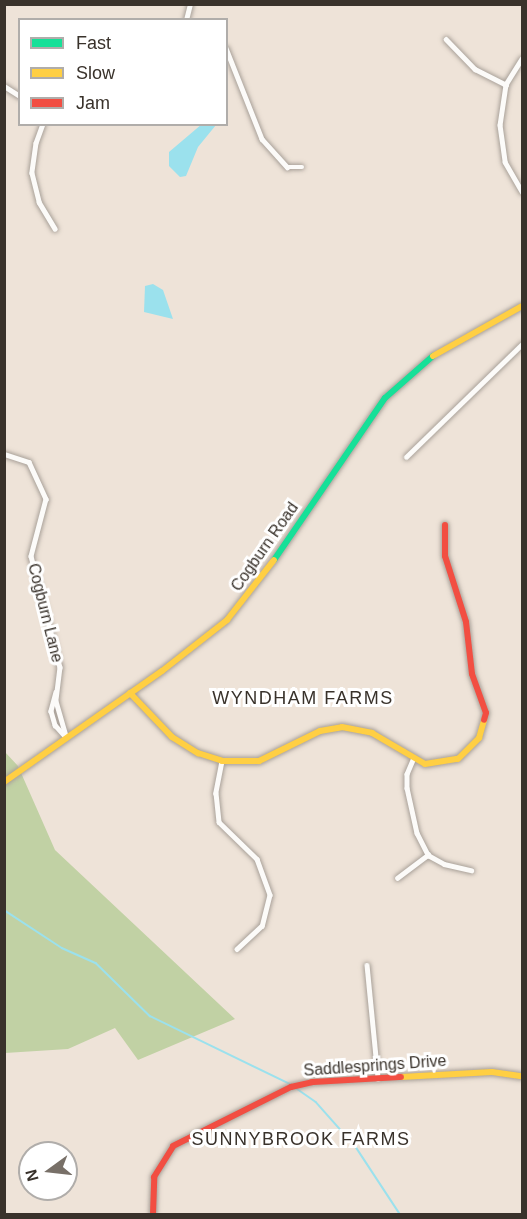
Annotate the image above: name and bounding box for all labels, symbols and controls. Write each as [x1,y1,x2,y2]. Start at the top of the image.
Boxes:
legend [18,18,228,126]
text: Fast [76,33,111,53]
text: Slow [76,63,115,83]
text: Jam [76,93,110,113]
street label: Cogburn Road [227,499,303,595]
street label: Cogburn Lane [23,561,67,665]
district label: WYNDHAM FARMS [212,687,394,709]
street label: Saddlesprings Drive [303,1051,447,1081]
district label: SUNNYBROOK FARMS [191,1128,411,1150]
north arrow [18,1141,78,1201]
text: N [22,1167,42,1183]

